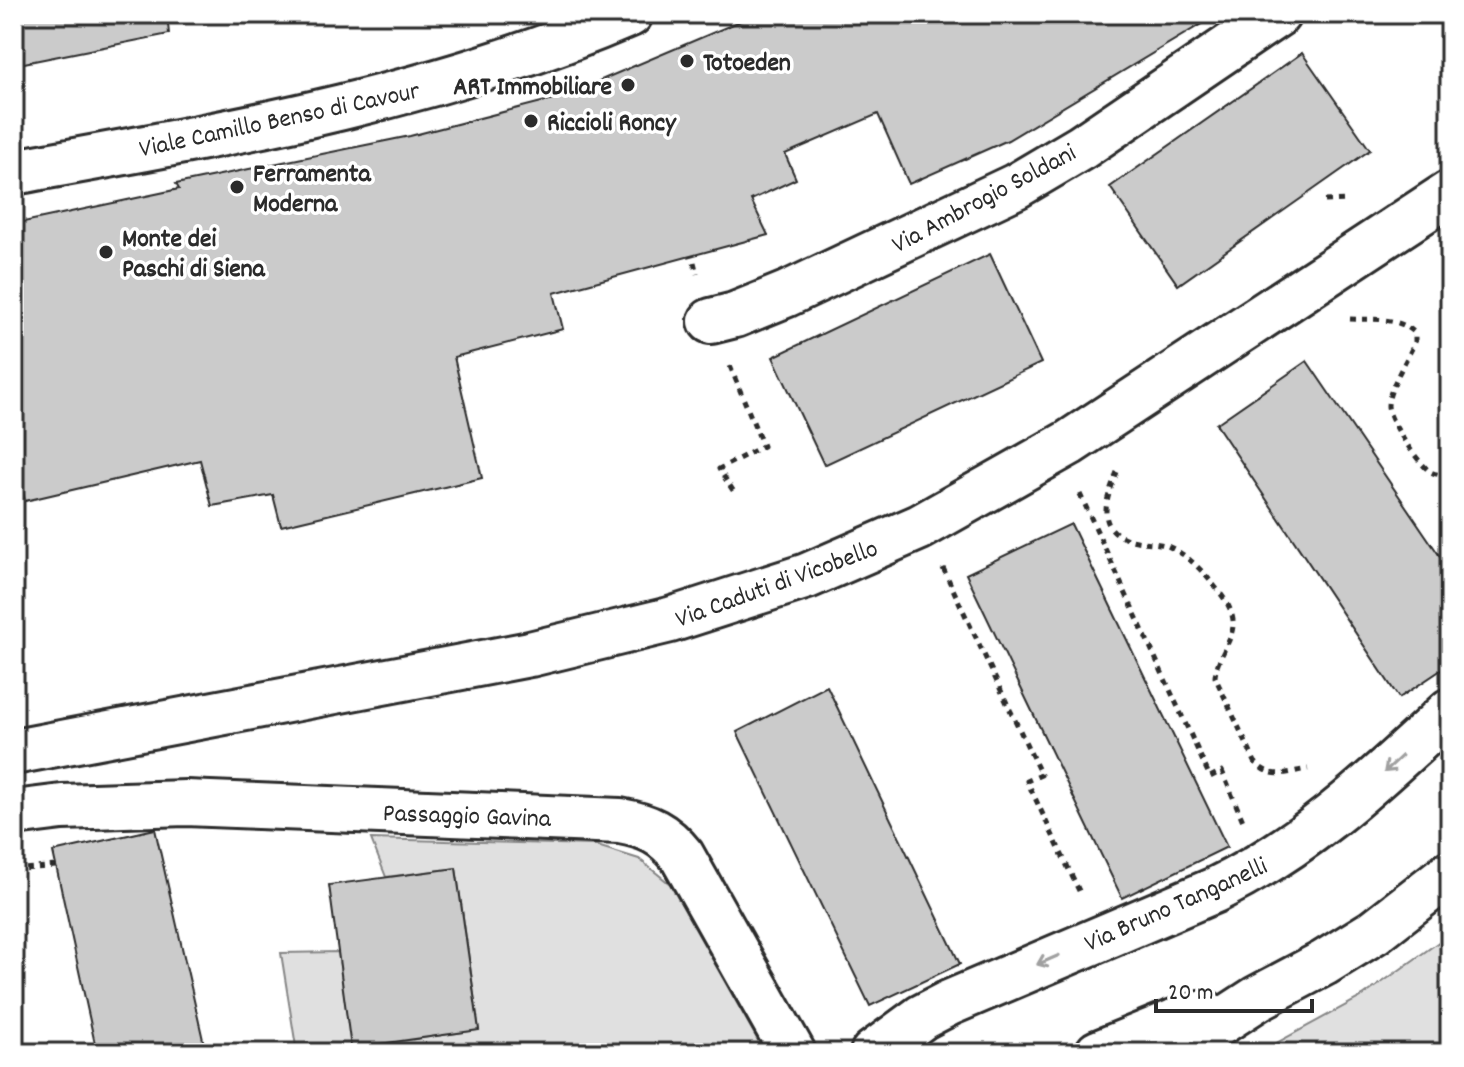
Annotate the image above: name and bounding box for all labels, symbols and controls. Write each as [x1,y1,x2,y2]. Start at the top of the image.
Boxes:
place label: Totoeden [703,46,791,83]
marker: Totoeden [678,52,696,70]
place label: ART Immobiliare [453,70,612,107]
street label: Viale Camillo Benso di Cavour [136,74,424,169]
marker: ART Immobiliare [619,76,637,94]
place label: Riccioli Roncy [547,106,677,143]
marker: Riccioli Roncy [522,112,540,130]
street label: Via Ambrogio Soldani [886,136,1084,264]
place label: Ferramenta Moderna [253,157,371,224]
marker: Ferramenta Moderna [228,178,246,196]
place label: Monte dei Paschi di Siena [122,222,266,289]
marker: Monte dei Paschi di Siena [97,243,115,261]
street label: Via Caduti di Vicobello [671,531,884,639]
one-way arrow [1383,755,1403,773]
street label: Passaggio Gavina [382,796,552,839]
street label: Via Bruno Tanganelli [1079,849,1274,963]
one-way arrow [1036,954,1061,968]
scale bar [1156,963,1312,1013]
text: 20 m [1168,977,1214,1011]

